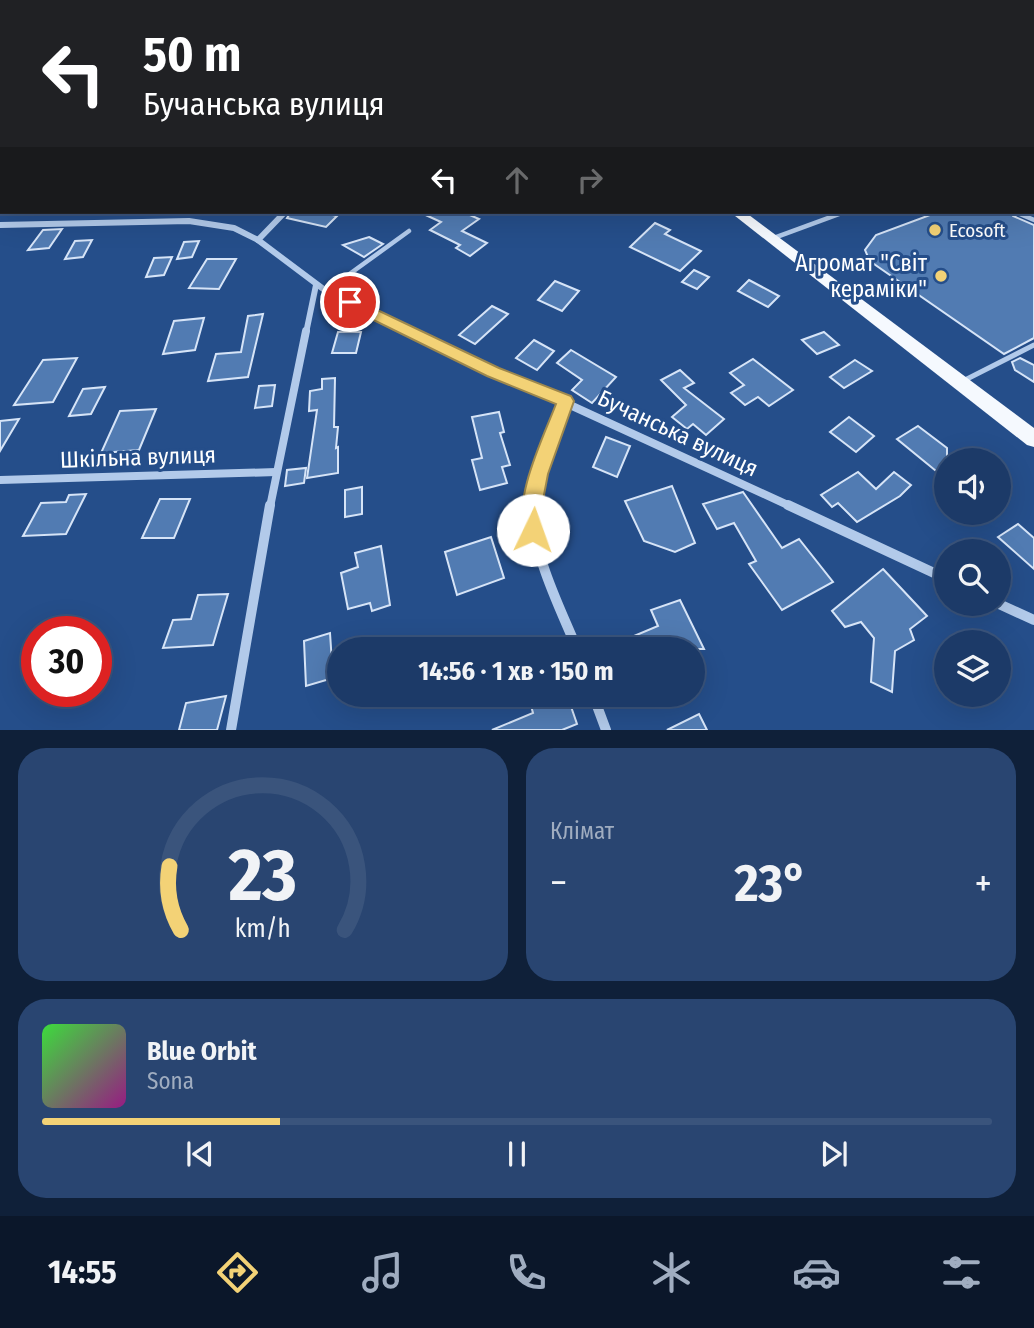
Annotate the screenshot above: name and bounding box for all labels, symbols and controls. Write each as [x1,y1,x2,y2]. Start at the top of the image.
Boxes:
text: 50 m [143,25,241,84]
icon: left [28,28,119,119]
text: Бучанська вулиця [143,85,385,123]
icon: left [425,161,463,199]
icon: ahead [498,161,536,199]
icon: right [571,161,609,199]
place label: Ecosoft [949,219,1006,242]
marker: Ecosoft [927,222,943,238]
place label: Агромат "Світ кераміки" [795,249,928,303]
marker: Агромат "Світ кераміки" [933,268,949,284]
pin [320,272,380,332]
icon: arrive [331,283,369,321]
street label: Бучанська вулиця [593,384,763,482]
street label: Шкільна вулиця [60,440,216,474]
map controls [934,448,1011,707]
button: sound [934,448,1011,525]
position arrow [496,493,570,567]
button: search [934,539,1011,616]
speed limit sign: 30 [21,616,112,707]
button: layers [934,630,1011,707]
text: 14:56 · 1 хв · 150 m [418,656,614,687]
text: Клімат [550,817,614,845]
text: 23 [228,833,297,920]
text: 23° [734,852,807,915]
text: − [550,860,567,906]
text: + [975,860,992,906]
text: km/h [235,914,291,944]
text: Blue Orbit [147,1036,257,1067]
text: Sona [147,1067,194,1095]
icon: previous [181,1135,219,1173]
icon: pause [498,1135,536,1173]
icon: next [815,1135,853,1173]
icon: directions [213,1248,262,1297]
icon: music [358,1248,407,1297]
icon: phone [502,1248,551,1297]
icon: climate [647,1248,696,1297]
icon: car [792,1248,841,1297]
icon: filters [937,1248,986,1297]
text: 14:55 [48,1253,117,1291]

